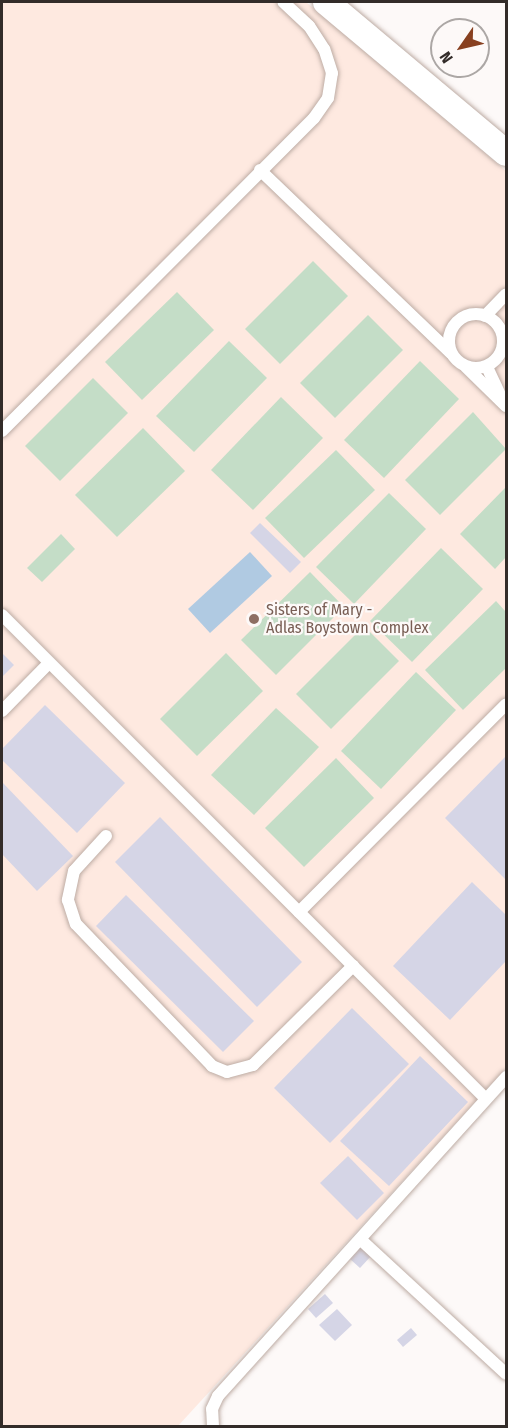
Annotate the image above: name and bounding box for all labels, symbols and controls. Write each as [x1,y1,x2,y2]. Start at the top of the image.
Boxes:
north arrow [430,18,490,78]
text: N [436,48,457,67]
place label: Sisters of Mary - Adlas Boystown Complex [266,600,428,638]
marker: Sisters of Mary - Adlas Boystown Complex [247,612,261,626]

